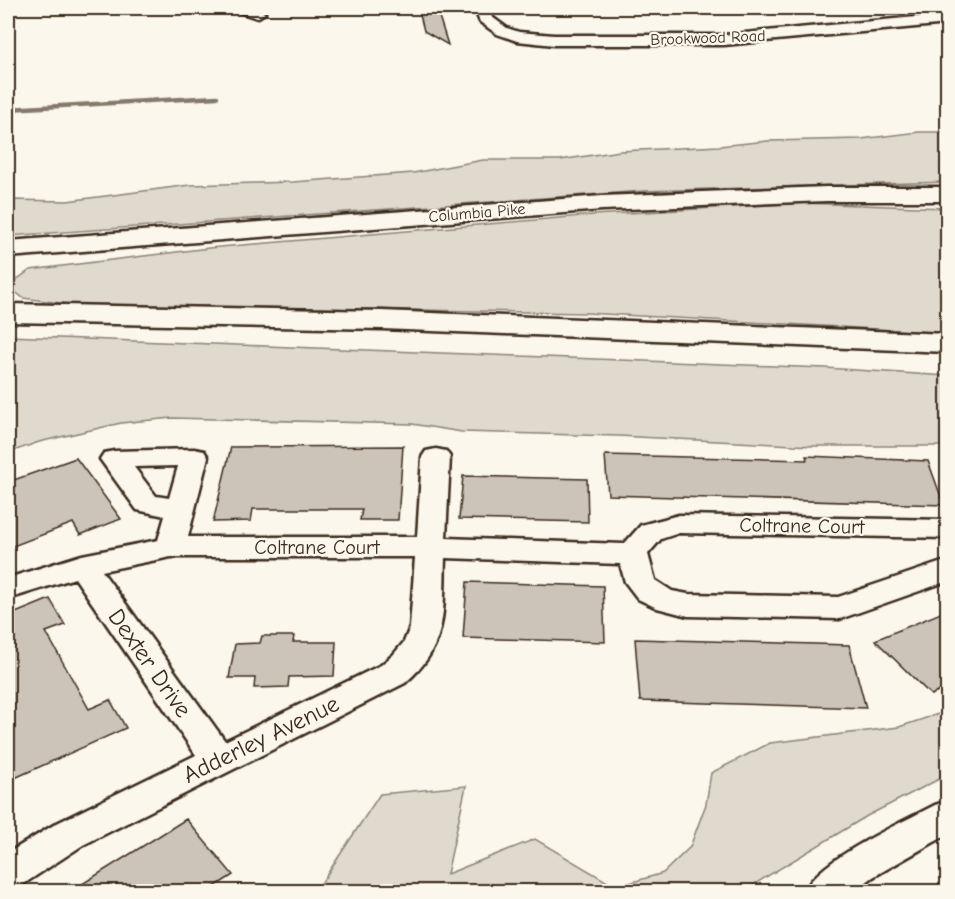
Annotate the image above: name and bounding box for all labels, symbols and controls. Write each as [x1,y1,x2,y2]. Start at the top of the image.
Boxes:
street label: Brookwood Road [650,27,766,49]
street label: Columbia Pike [428,200,526,226]
street label: Coltrane Court [739,513,866,539]
street label: Coltrane Court [254,536,381,559]
street label: Dexter Drive [102,603,198,723]
street label: Adderley Avenue [178,689,344,789]

